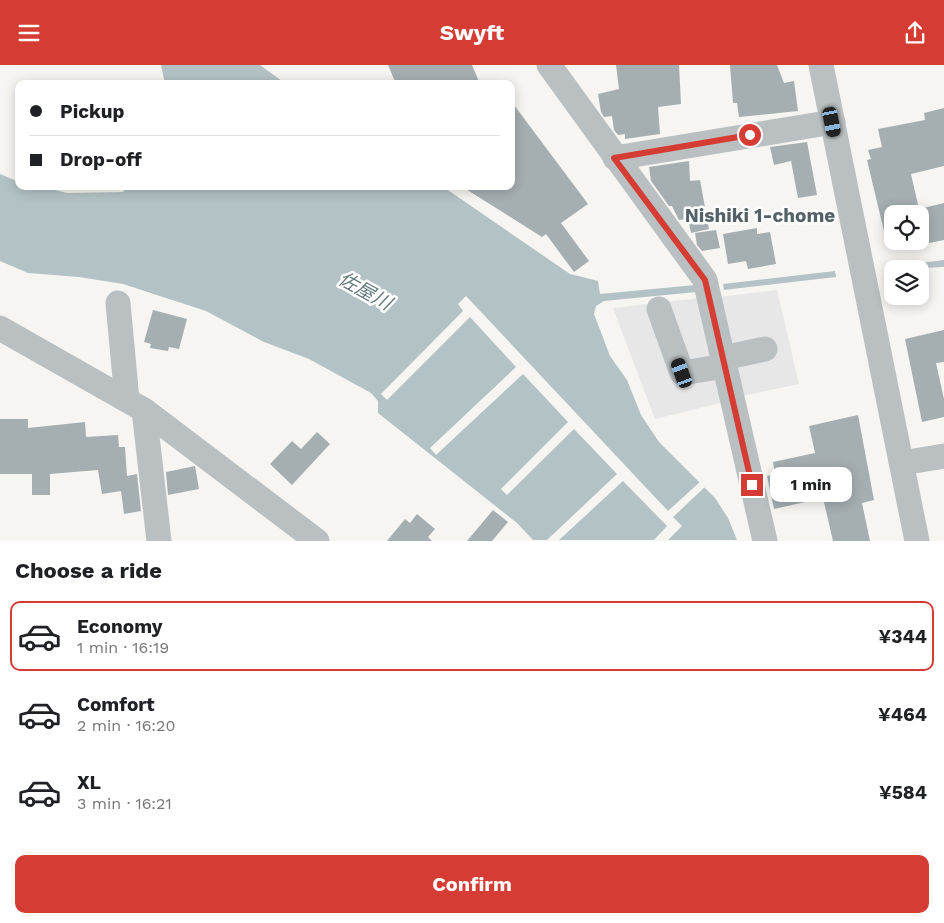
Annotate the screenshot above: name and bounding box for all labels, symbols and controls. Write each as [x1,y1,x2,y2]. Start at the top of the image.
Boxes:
icon: menu [15,19,43,47]
icon: share [901,19,929,47]
text: Swyft [440,20,504,45]
text: Pickup [60,100,124,123]
car [821,106,842,138]
route start [739,124,761,146]
text: Drop-off [60,148,142,171]
district label: Nishiki 1-chome [685,204,835,227]
map controls [884,205,929,305]
button: locate [884,205,929,250]
button: layers [884,260,929,305]
water label: 佐屋川 [334,267,397,316]
car [669,356,694,390]
callout: 1 min [770,467,852,503]
route end [741,474,763,496]
text: 1 min [790,475,832,494]
text: Choose a ride [15,558,162,583]
icon: car [17,614,62,659]
text: Economy [77,615,162,638]
text: ¥344 [879,625,927,648]
text: 1 min · 16:19 [77,638,169,657]
icon: car [17,692,62,737]
text: Comfort [77,693,155,716]
text: ¥464 [878,703,927,726]
text: 2 min · 16:20 [77,716,175,735]
icon: car [17,770,62,815]
text: XL [77,771,101,794]
text: ¥584 [879,781,927,804]
text: 3 min · 16:21 [77,794,172,813]
button: Confirm [15,855,929,913]

